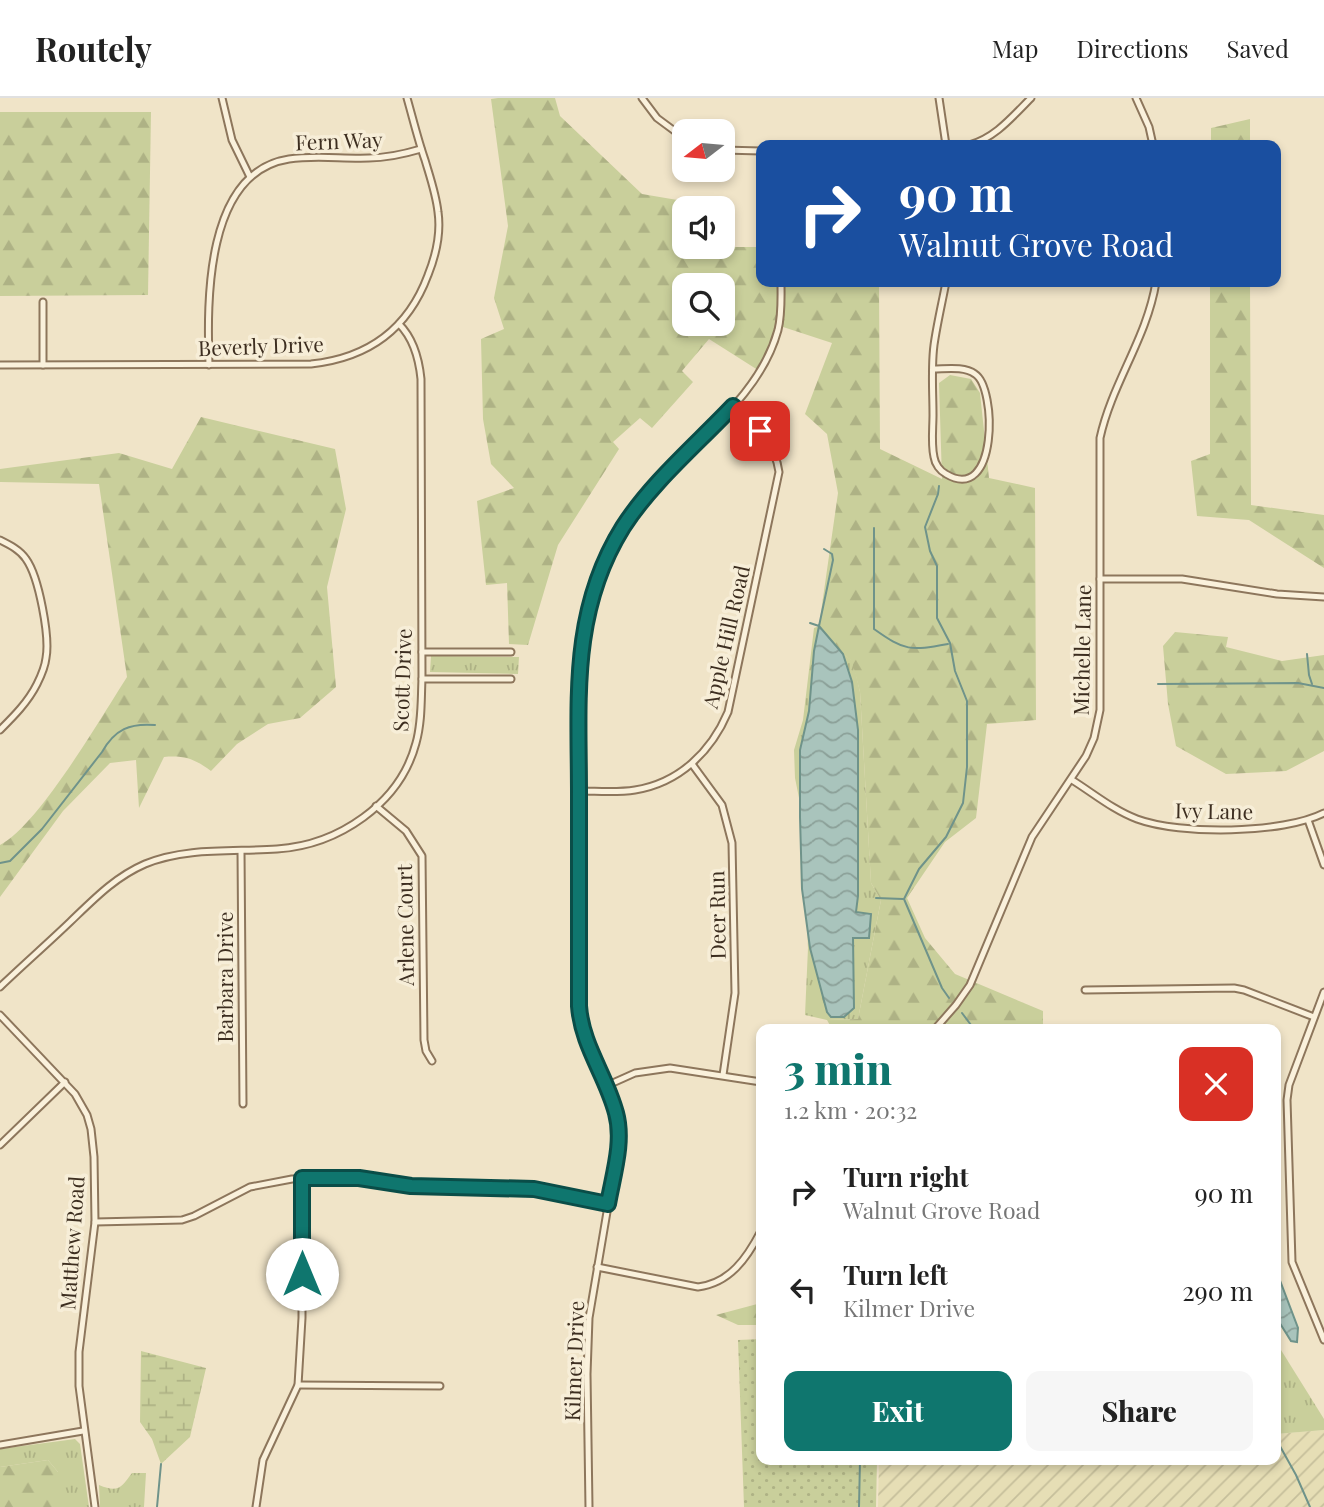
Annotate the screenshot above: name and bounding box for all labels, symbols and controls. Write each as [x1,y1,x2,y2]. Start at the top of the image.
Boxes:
text: Routely [35,26,152,70]
text: Map [992,32,1038,64]
text: Directions [1076,32,1189,64]
text: Saved [1227,32,1289,64]
north arrow [672,119,735,182]
map controls [672,119,735,336]
street label: Fern Way [295,124,383,156]
text: 90 m [899,159,1013,224]
icon: right [784,168,875,259]
button: sound [672,196,735,259]
text: Walnut Grove Road [899,222,1174,265]
button: search [672,273,735,336]
street label: Beverly Drive [198,329,324,361]
pin [730,401,790,461]
icon: arrive [741,412,779,450]
street label: Apple Hill Road [695,562,755,712]
street label: Michelle Lane [1066,584,1096,716]
street label: Scott Drive [385,628,417,732]
street label: Ivy Lane [1175,795,1253,825]
street label: Arlene Court [389,863,419,987]
street label: Deer Run [701,870,731,960]
street label: Barbara Drive [210,912,238,1042]
text: 3 min [784,1040,892,1096]
button: close [1179,1047,1253,1121]
text: 1.2 km · 20:32 [784,1094,917,1125]
text: Turn right [843,1159,969,1194]
icon: right [784,1173,822,1211]
street label: Matthew Road [52,1175,90,1311]
text: 90 m [1195,1175,1253,1210]
text: Walnut Grove Road [843,1194,1040,1225]
position arrow [265,1237,339,1311]
text: Turn left [843,1257,948,1292]
icon: left [784,1271,822,1309]
text: 290 m [1182,1273,1253,1308]
text: Kilmer Drive [843,1292,975,1323]
street label: Kilmer Drive [557,1300,589,1422]
button: Exit [784,1371,1012,1451]
button: Share [1026,1371,1253,1451]

